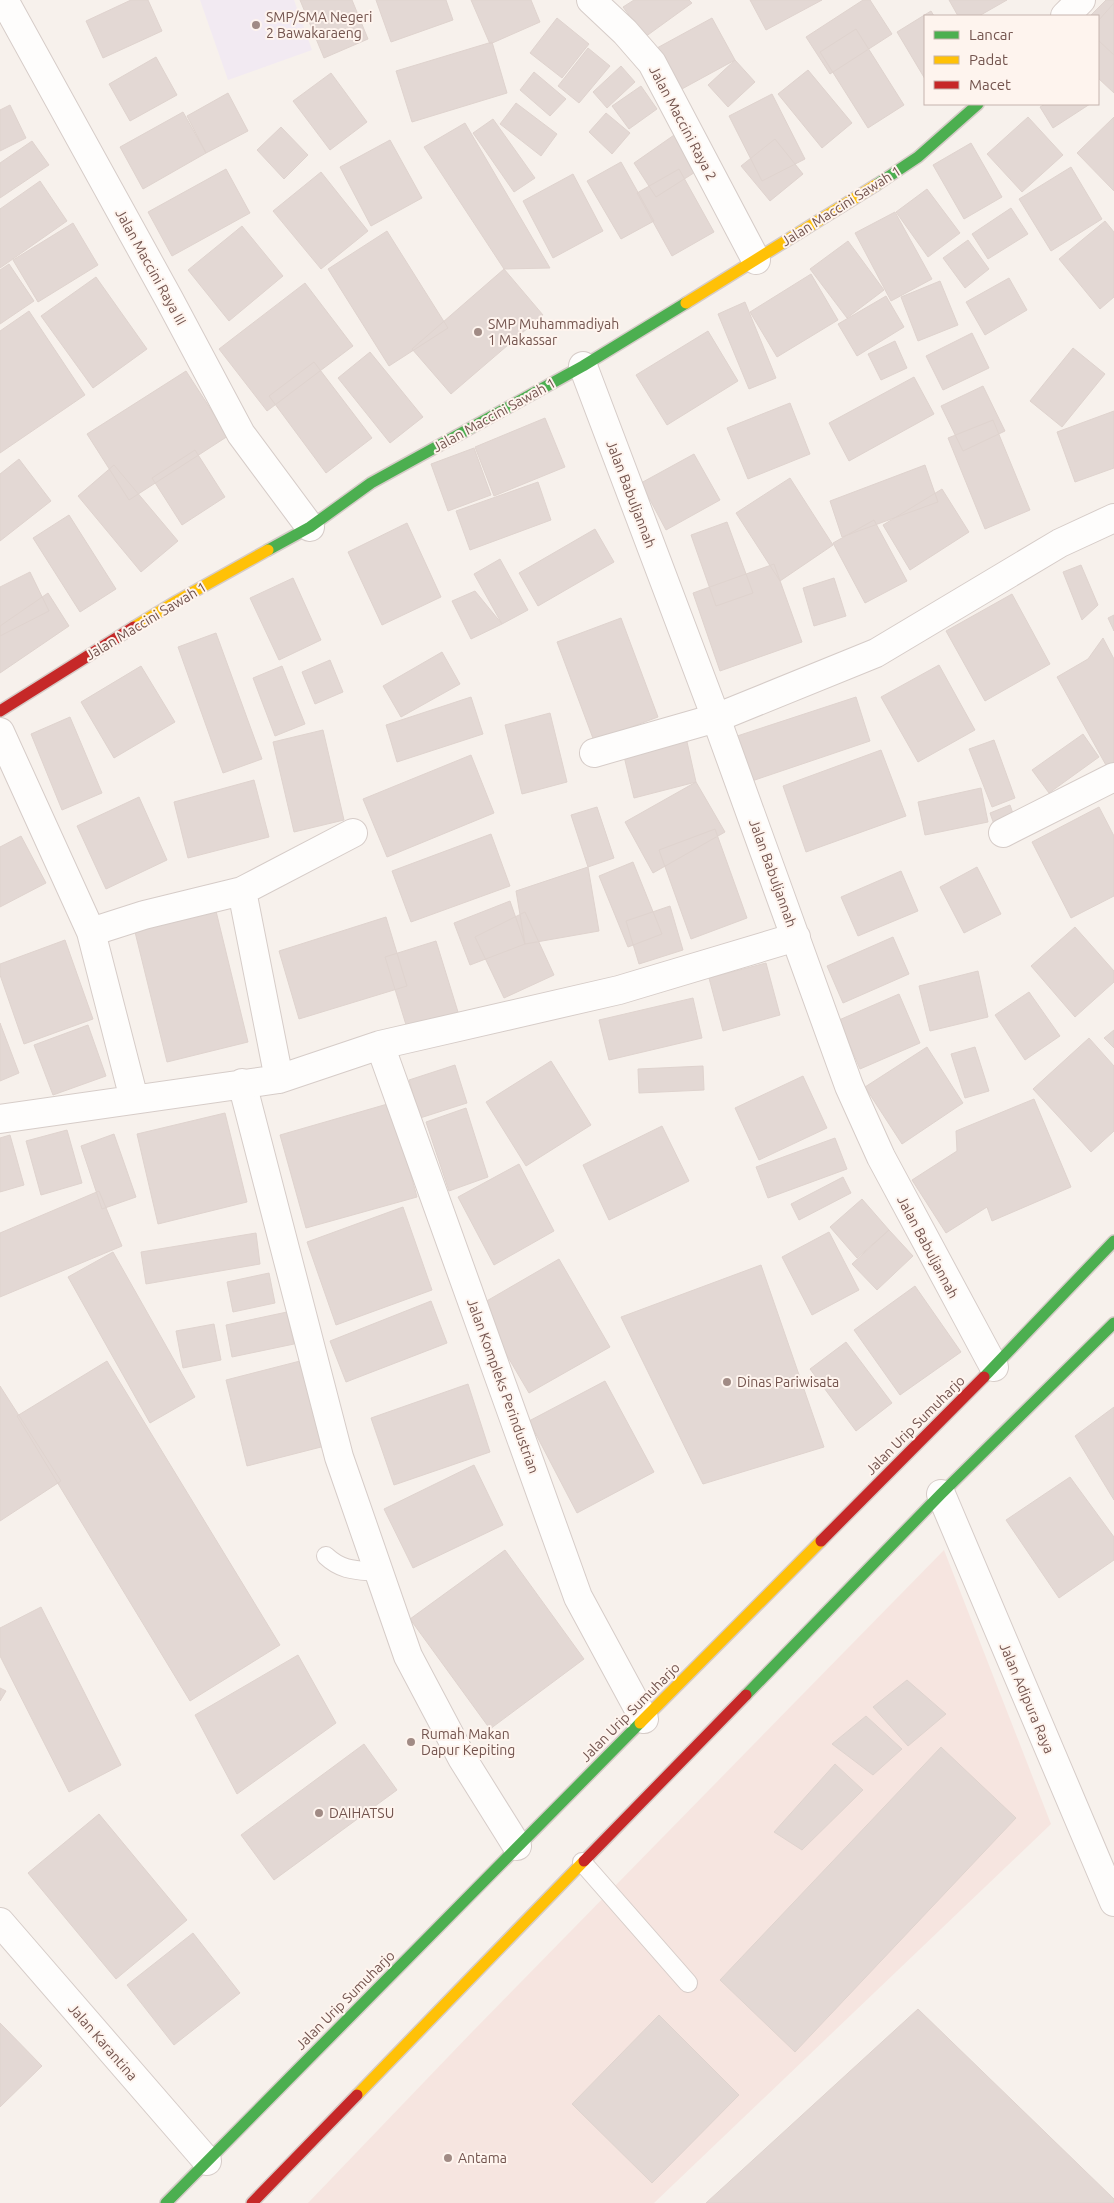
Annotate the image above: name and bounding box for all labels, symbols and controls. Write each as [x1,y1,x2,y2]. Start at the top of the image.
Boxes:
place label: SMP/SMA Negeri 2 Bawakaraeng [266,9,372,41]
legend [924,15,1099,105]
marker: SMP/SMA Negeri 2 Bawakaraeng [250,19,262,31]
text: Lancar [969,26,1014,43]
text: Padat [969,51,1008,68]
street label: Jalan Maccini Raya 2 [646,63,720,183]
text: Macet [969,76,1011,93]
street label: Jalan Maccini Sawah 1 [778,163,904,249]
street label: Jalan Maccini Raya III [112,206,190,328]
place label: SMP Muhammadiyah 1 Makassar [488,316,619,348]
marker: SMP Muhammadiyah 1 Makassar [472,326,484,338]
street label: Jalan Maccini Sawah 1 [430,375,558,455]
street label: Jalan Babuljannah [603,438,659,550]
street label: Jalan Maccini Sawah 1 [83,579,209,663]
street label: Jalan Babuljannah [746,817,800,929]
street label: Jalan Babuljannah [894,1193,962,1301]
street label: Jalan Kompleks Perindustrian [464,1296,542,1476]
street label: Jalan Urip Sumuharjo [862,1372,968,1478]
place label: Dinas Pariwisata [737,1374,839,1390]
marker: Dinas Pariwisata [721,1376,733,1388]
street label: Jalan Adipura Raya [996,1640,1058,1756]
street label: Jalan Urip Sumuharjo [577,1659,683,1765]
place label: Rumah Makan Dapur Kepiting [421,1726,515,1758]
marker: Rumah Makan Dapur Kepiting [405,1736,417,1748]
place label: DAIHATSU [329,1805,394,1821]
marker: DAIHATSU [313,1807,325,1819]
street label: Jalan Urip Sumuharjo [292,1947,398,2053]
street label: Jalan Karantina [65,2000,141,2084]
place label: Antama [458,2150,507,2166]
marker: Antama [442,2152,454,2164]

